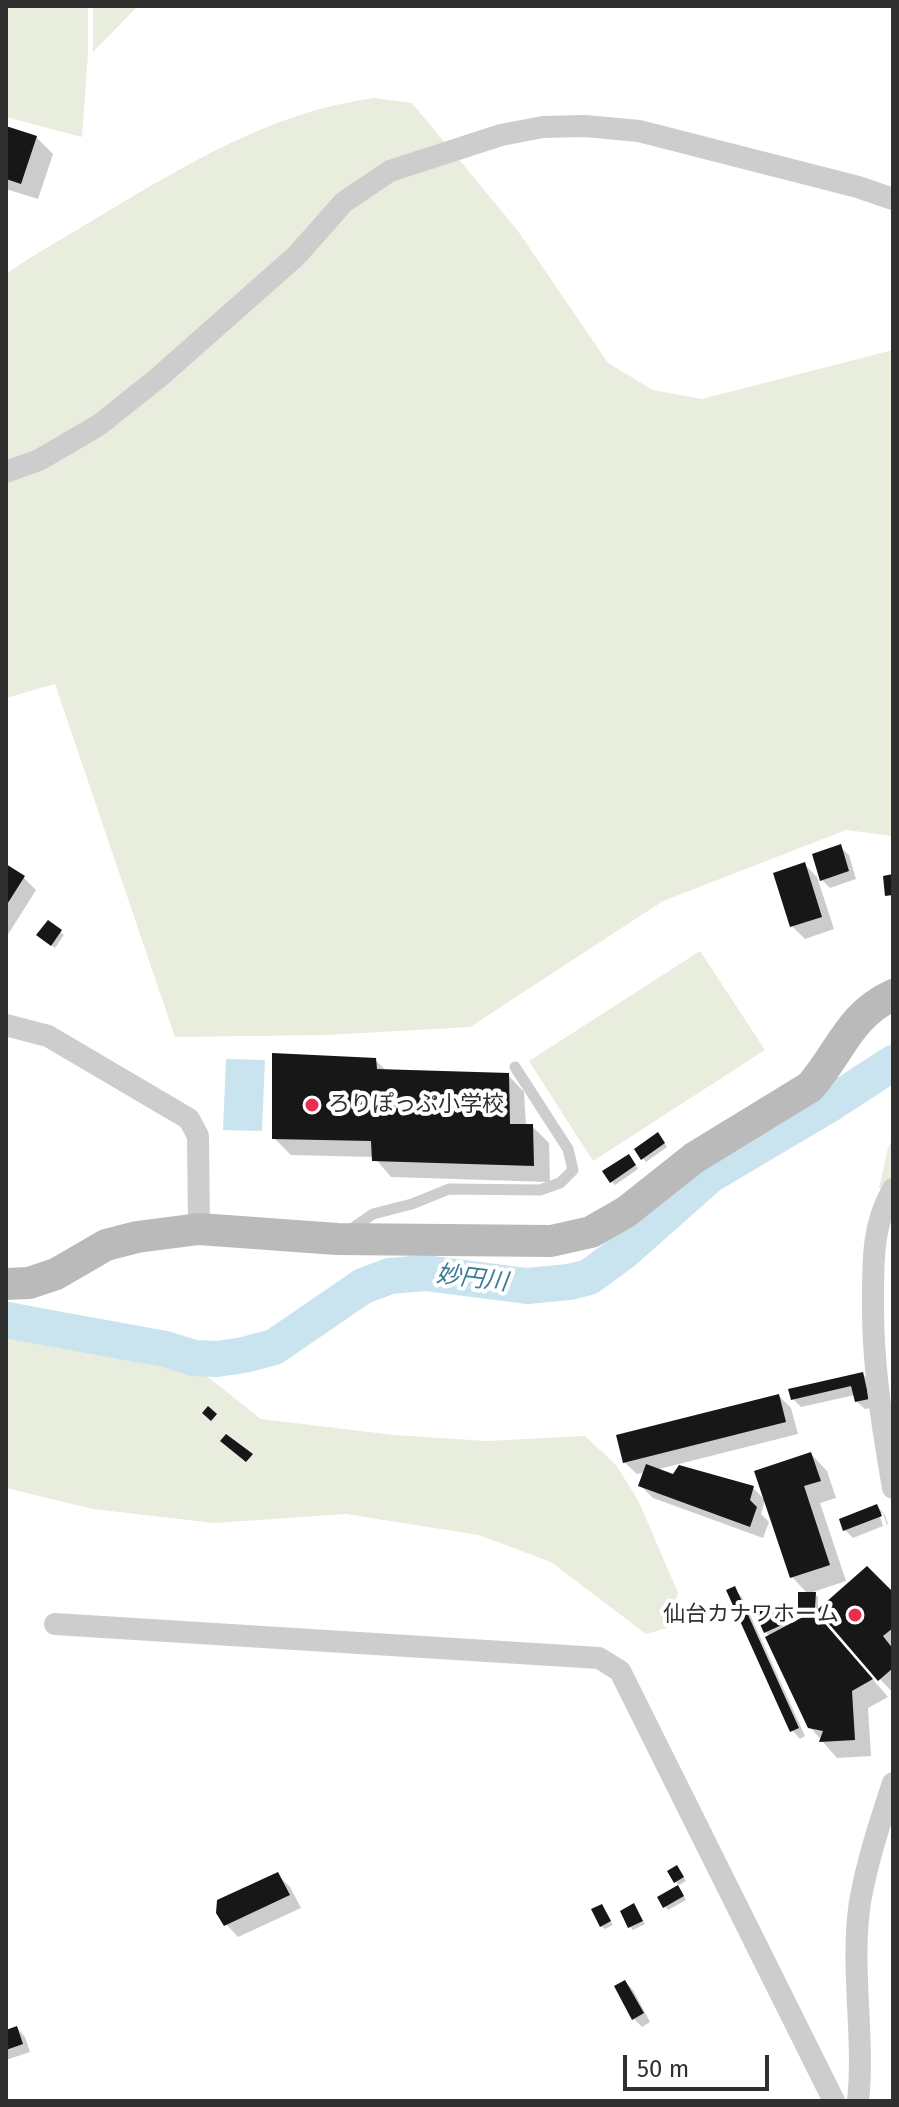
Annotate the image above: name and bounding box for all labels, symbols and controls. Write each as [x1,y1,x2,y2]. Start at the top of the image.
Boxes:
place label: ろりぽっぷ小学校 [328,1092,504,1118]
marker: ろりぽっぷ小学校 [303,1096,321,1114]
water label: 妙円川 [435,1260,509,1298]
place label: 仙台カナワホーム [663,1602,839,1628]
marker: 仙台カナワホーム [846,1606,864,1624]
scale bar [627,2039,773,2089]
text: 50 m [637,2055,689,2083]

